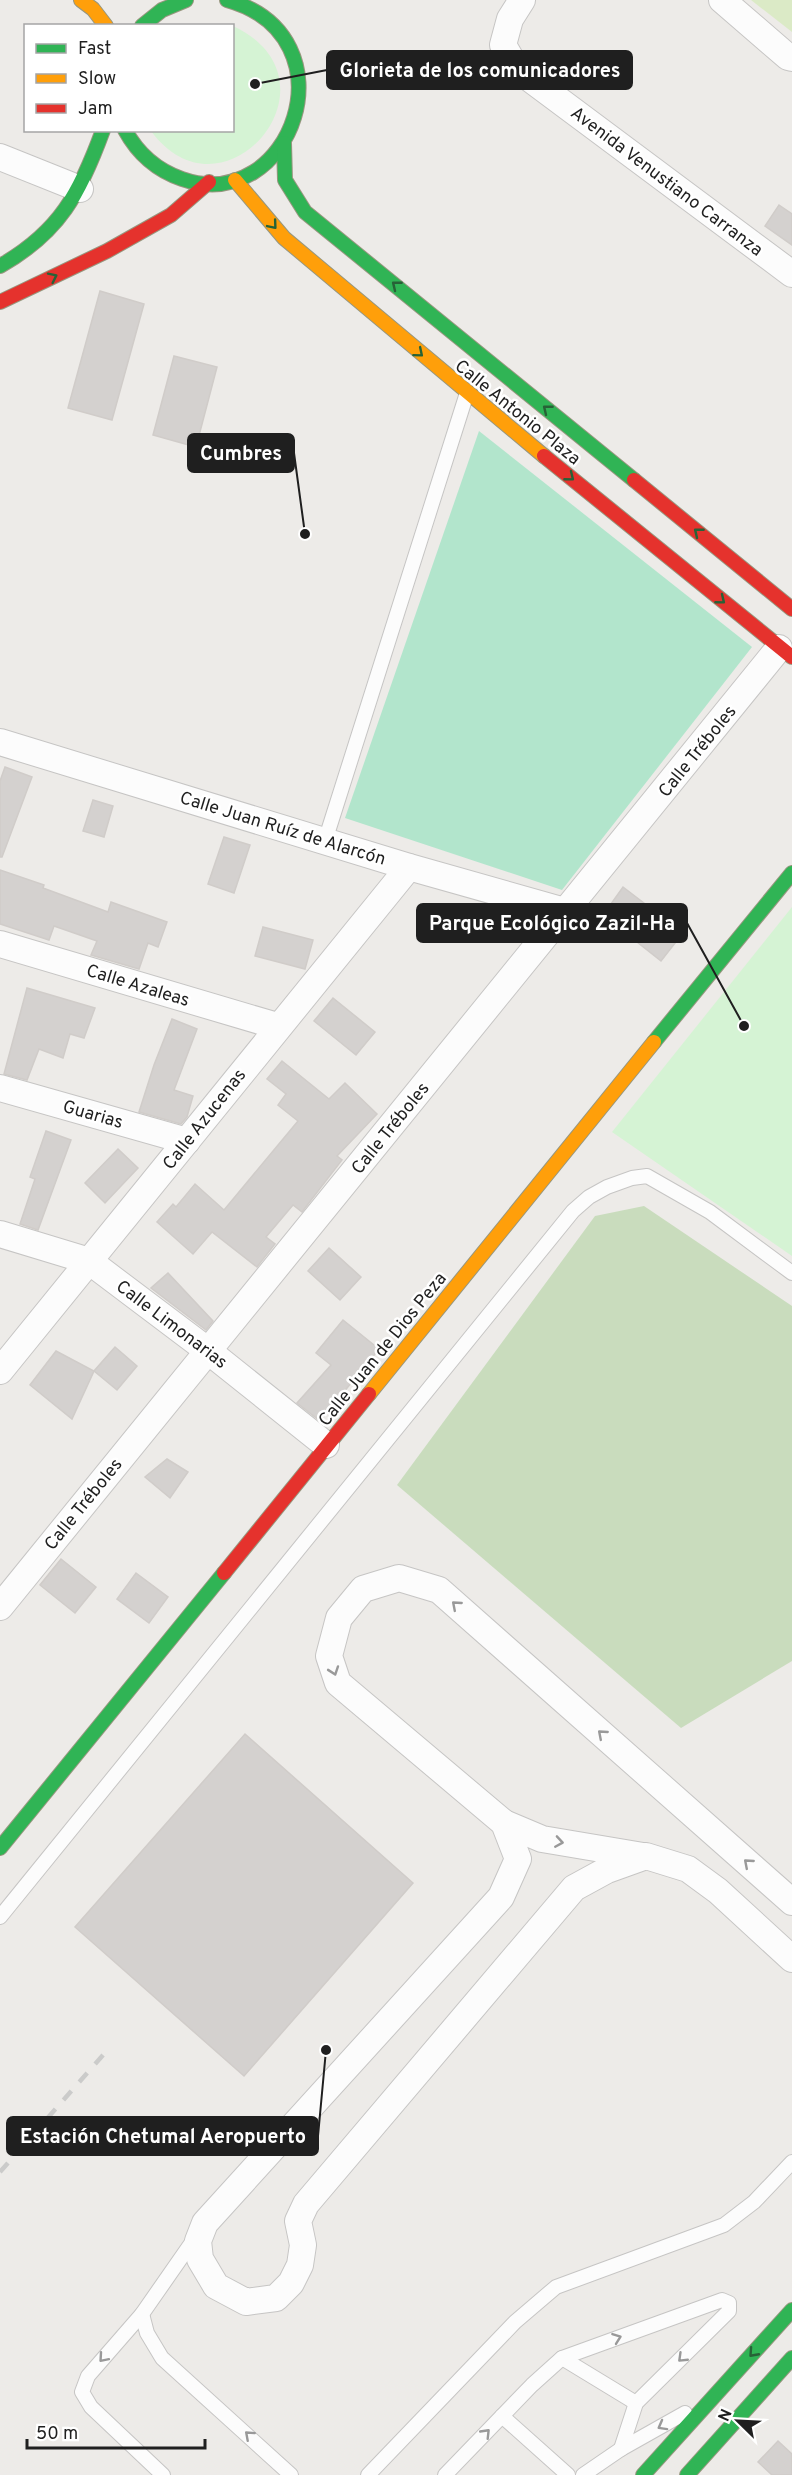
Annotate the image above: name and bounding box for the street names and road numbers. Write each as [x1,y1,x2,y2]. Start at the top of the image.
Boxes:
street label: Avenida Venustiano Carranza [565,102,767,262]
street label: Calle Antonio Plaza [449,355,585,471]
street label: Calle Tréboles [654,701,742,803]
street label: Calle Juan Ruíz de Alarcón [177,787,388,872]
street label: Calle Azaleas [83,960,192,1013]
street label: Calle Azucenas [158,1065,252,1175]
street label: Calle Tréboles [347,1078,435,1180]
street label: Guarias [60,1096,125,1135]
street label: Calle Juan de Dios Peza [314,1268,452,1432]
street label: Calle Limonarias [111,1276,231,1375]
street label: Calle Tréboles [40,1454,128,1556]

